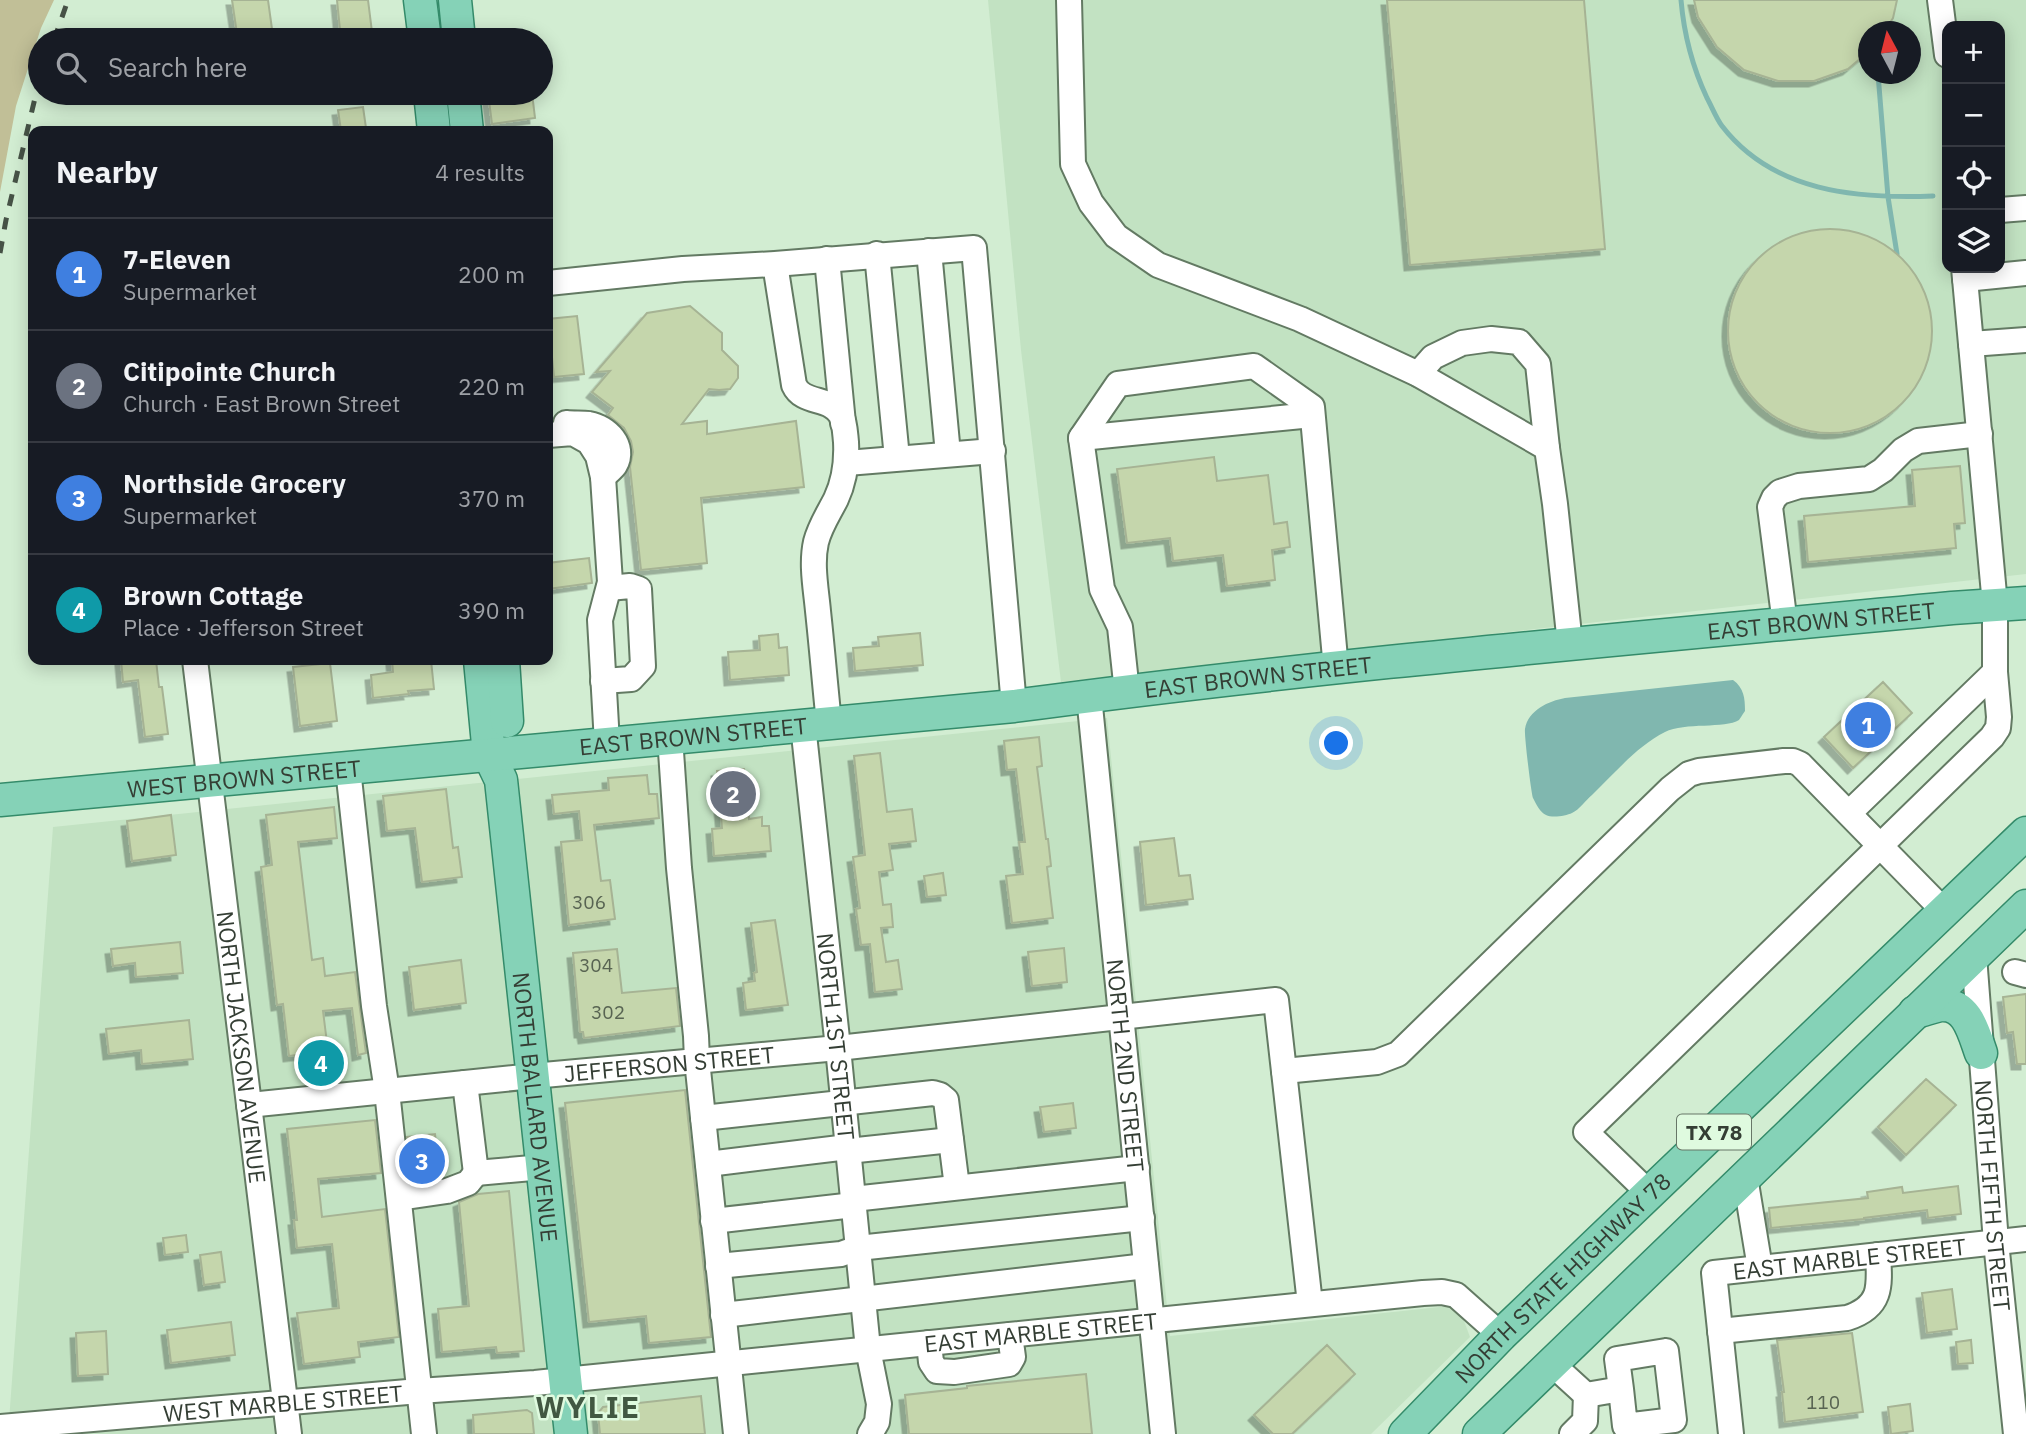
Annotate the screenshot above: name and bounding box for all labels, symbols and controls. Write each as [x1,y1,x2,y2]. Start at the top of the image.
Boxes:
north arrow [1858,21,1921,84]
map controls [1942,21,2005,273]
button: + [1942,21,2005,84]
search box [28,28,553,105]
icon: search [52,48,90,86]
text: Search here [108,50,247,84]
button: − [1942,84,2005,147]
button: locate [1942,147,2005,210]
text: Nearby [56,152,158,191]
text: 4 results [435,157,525,187]
button: layers [1942,210,2005,273]
text: 7-Eleven [123,242,231,276]
text: 1 [72,259,86,289]
text: 200 m [458,259,525,289]
text: Supermarket [123,276,257,306]
text: Citipointe Church [123,354,336,388]
text: 2 [72,371,86,401]
text: 220 m [458,371,525,401]
text: Church · East Brown Street [123,388,400,418]
text: Northside Grocery [123,466,346,500]
text: 3 [72,483,86,513]
text: 370 m [458,483,525,513]
text: Supermarket [123,500,257,530]
text: Brown Cottage [123,578,303,612]
text: 4 [72,595,86,625]
text: 390 m [458,595,525,625]
street label: EAST BROWN STREET [1706,595,1936,646]
text: Place · Jefferson Street [123,612,364,642]
street label: EAST BROWN STREET [1142,649,1373,704]
pin: 1 [1845,699,1891,751]
street label: EAST BROWN STREET [578,710,808,761]
your location [1319,726,1353,760]
street label: WEST BROWN STREET [126,752,362,804]
pin: 2 [710,768,756,820]
house number: 306 [572,890,606,914]
street label: NORTH JACKSON AVENUE [211,909,273,1185]
street label: NORTH 1ST STREET [811,931,862,1141]
house number: 304 [579,953,613,977]
street label: NORTH 2ND STREET [1100,957,1152,1173]
street label: NORTH BALLARD AVENUE [507,970,565,1244]
house number: 302 [591,1000,625,1024]
pin: 4 [298,1037,344,1089]
street label: JEFFERSON STREET [562,1039,776,1088]
street label: NORTH FIFTH STREET [1969,1078,2018,1313]
road number: TX 78 [1677,1114,1751,1150]
pin: 3 [399,1135,445,1187]
street label: NORTH STATE HIGHWAY 78 [1448,1166,1677,1389]
street label: EAST MARBLE STREET [1731,1231,1967,1286]
street label: EAST MARBLE STREET [922,1305,1159,1358]
street label: WEST MARBLE STREET [162,1377,404,1428]
district label: WYLIE [535,1387,641,1426]
house number: 110 [1806,1390,1840,1414]

